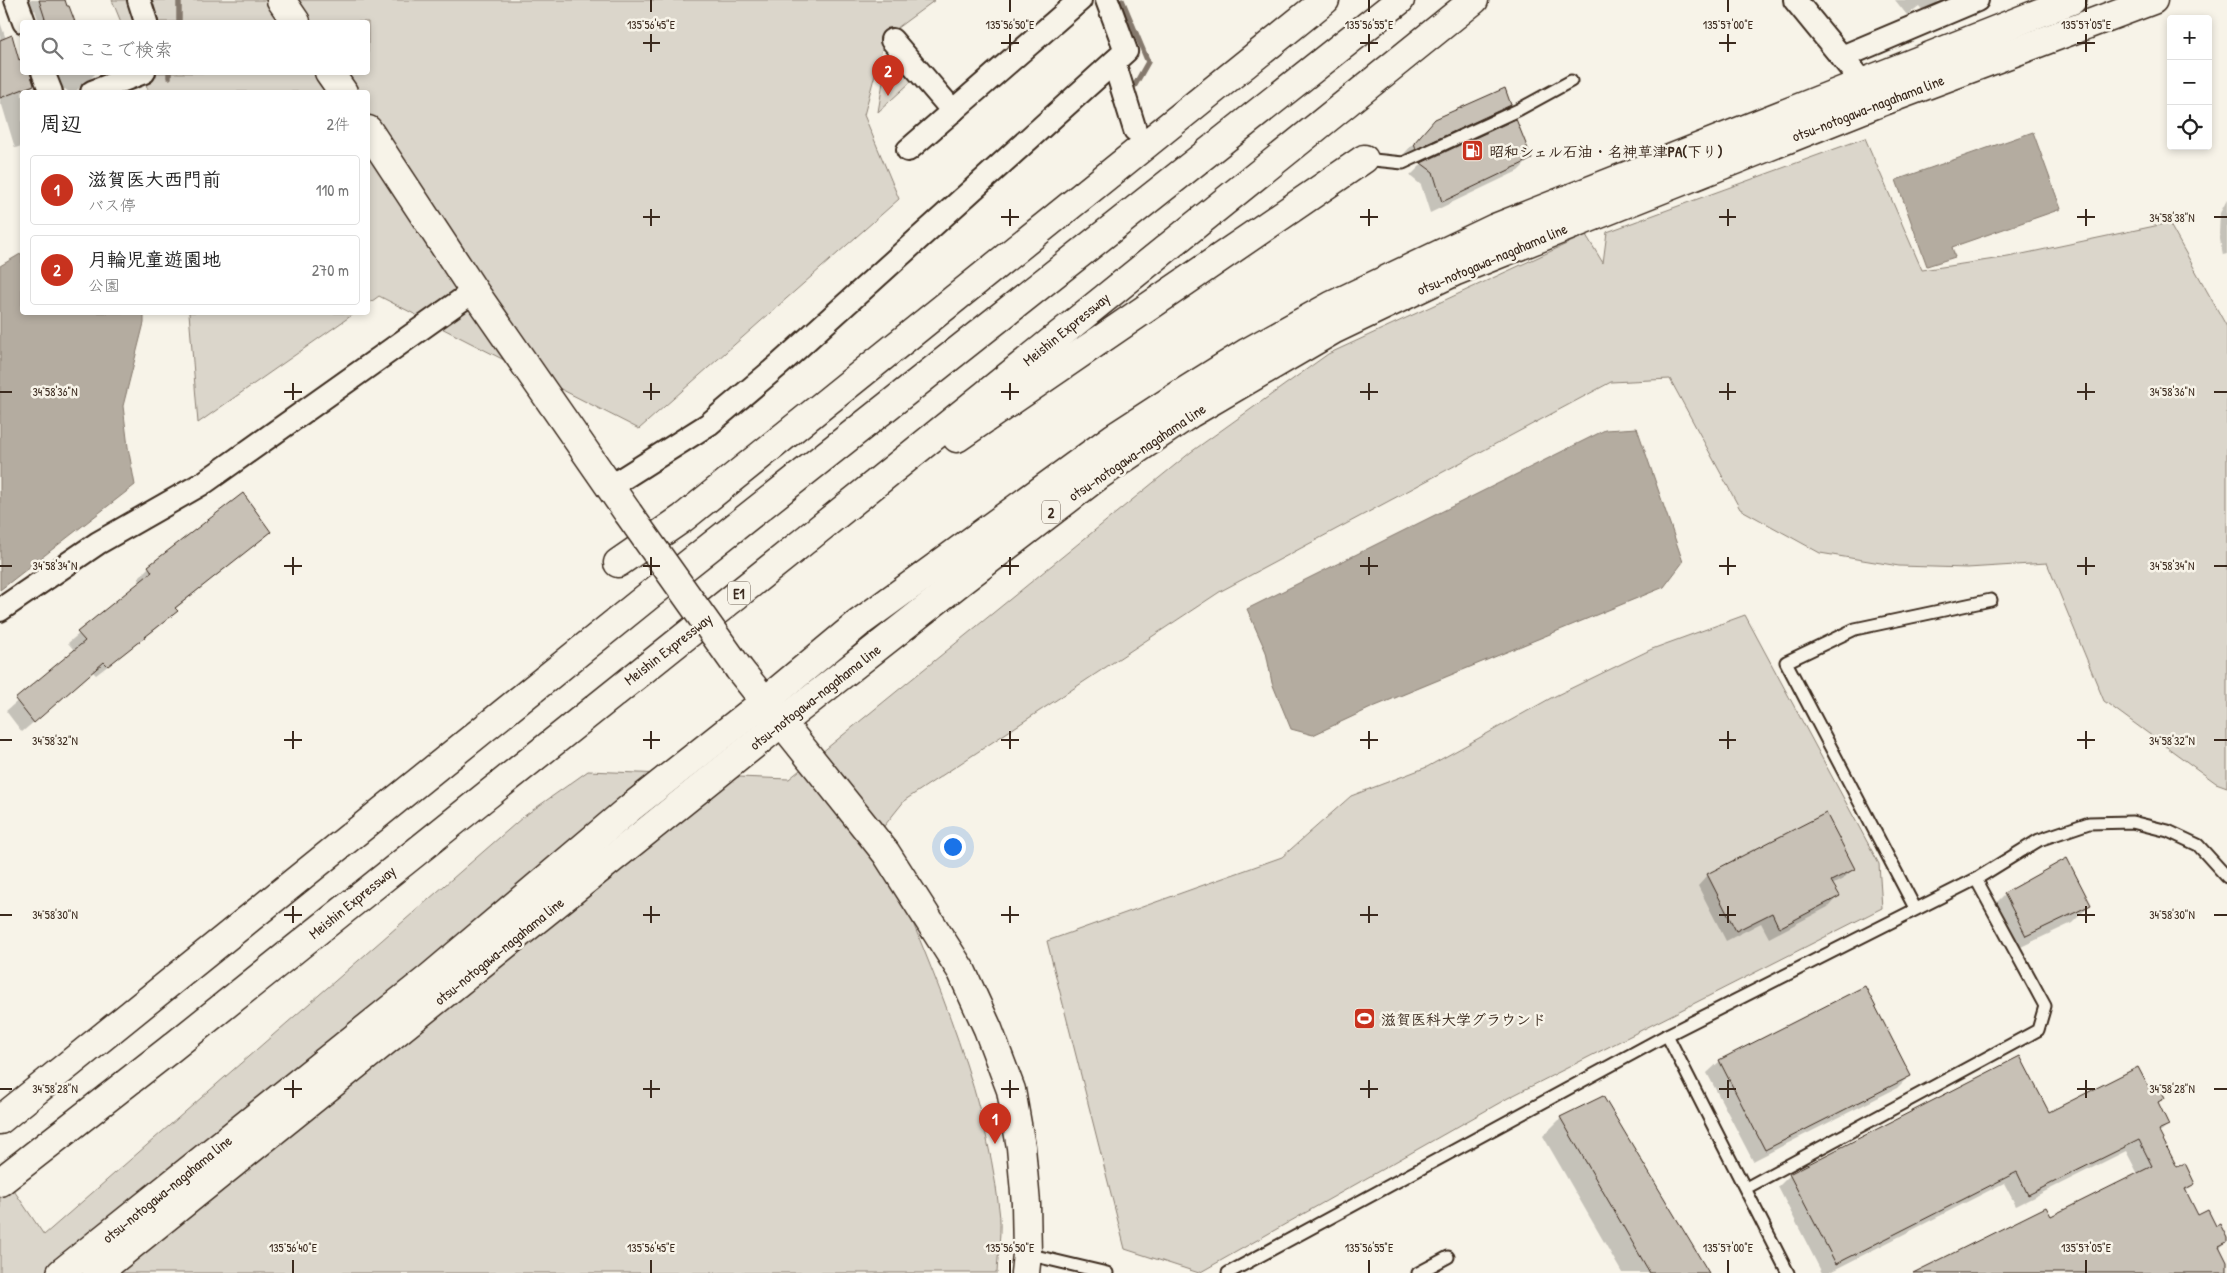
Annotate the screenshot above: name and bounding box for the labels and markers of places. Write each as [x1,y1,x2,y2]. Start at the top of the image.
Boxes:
pin: 2 [872,55,904,96]
fuel station icon: 昭和シェル石油・名神草津PA(下り) [1461,139,1485,163]
place label: 昭和シェル石油・名神草津PA(下り) [1489,141,1723,162]
sports icon: 滋賀医科大学グラウンド [1353,1007,1377,1031]
place label: 滋賀医科大学グラウンド [1381,1009,1546,1030]
pin: 1 [979,1103,1011,1144]

